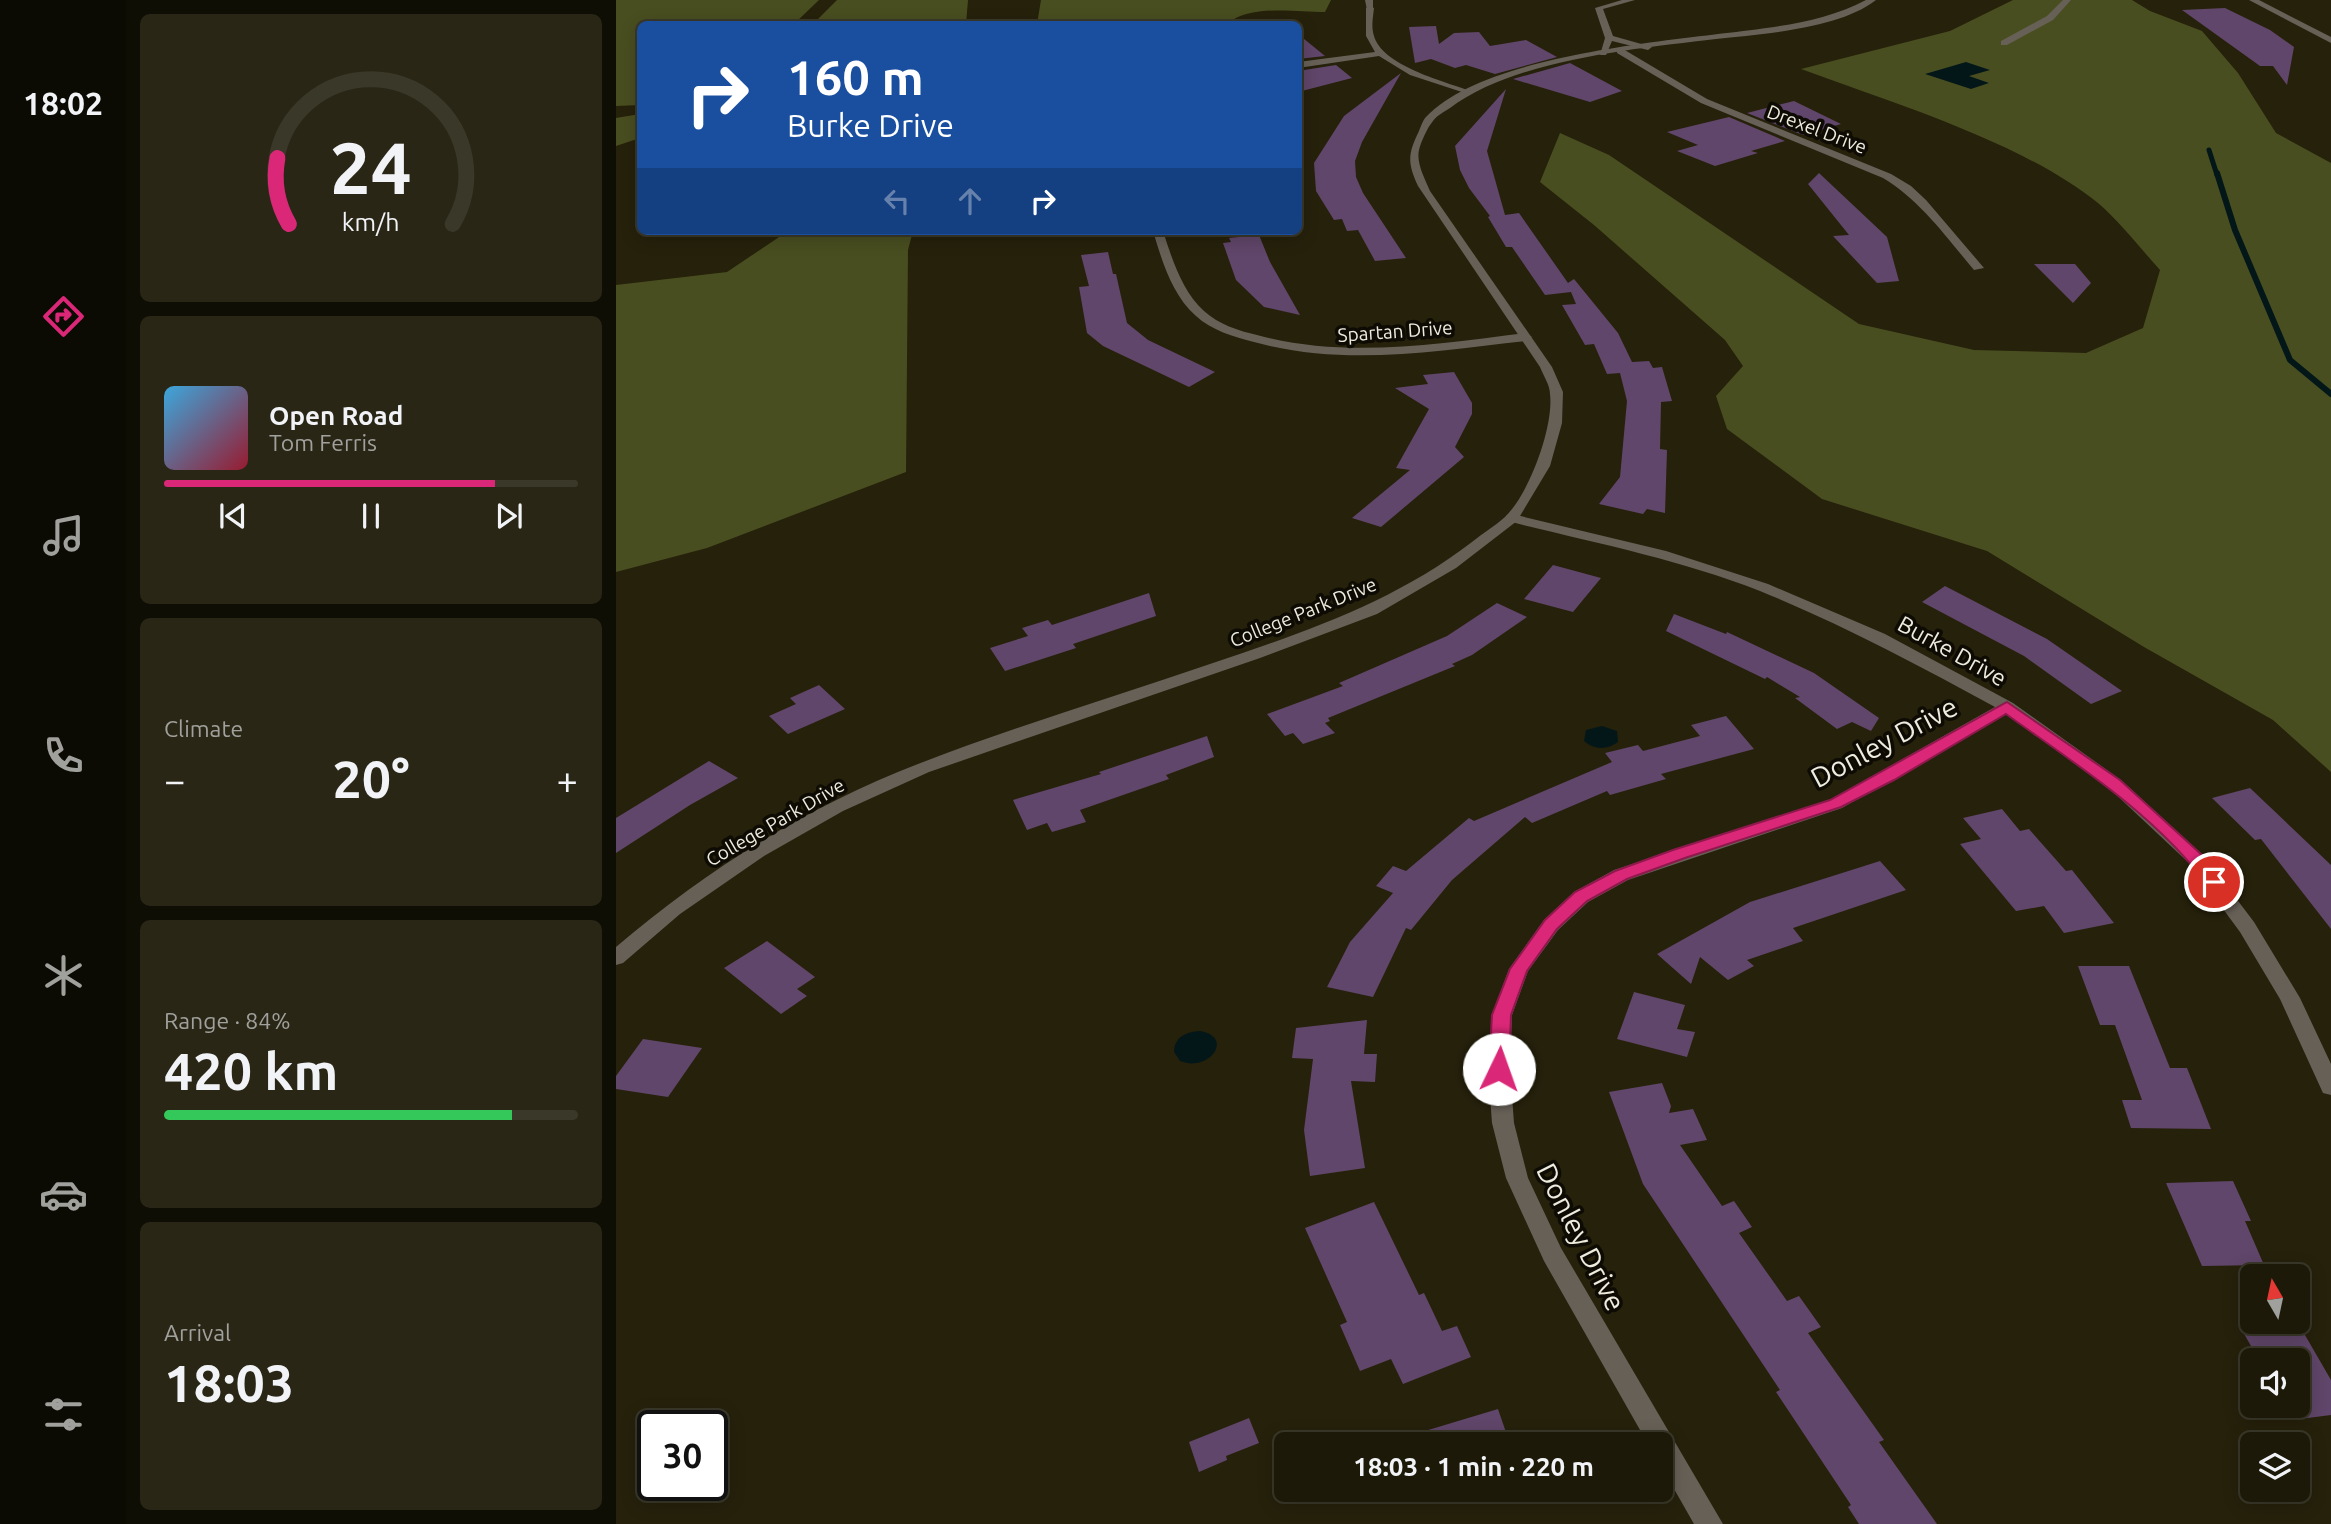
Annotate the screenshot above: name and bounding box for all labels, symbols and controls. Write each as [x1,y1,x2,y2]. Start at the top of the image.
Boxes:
icon: right [672,49,763,140]
text: 160 m [787,49,924,104]
text: 18:02 [23,85,103,121]
street label: Drexel Drive [1764,100,1870,158]
text: Burke Drive [787,107,954,143]
text: 24 [330,126,412,208]
icon: left [878,182,916,220]
icon: ahead [951,182,989,220]
icon: right [1024,182,1062,220]
text: km/h [342,208,400,236]
icon: directions [39,292,88,341]
street label: Spartan Drive [1337,316,1453,346]
text: Open Road [269,401,403,430]
text: Tom Ferris [269,430,377,455]
icon: previous [214,497,252,535]
icon: pause [352,497,390,535]
icon: next [490,497,528,535]
icon: music [39,511,88,560]
street label: College Park Drive [1227,573,1379,651]
street label: Burke Drive [1894,611,2011,691]
street label: Donley Drive [1805,690,1962,793]
text: Climate [164,716,243,741]
icon: phone [39,731,88,780]
text: 20° [332,750,410,808]
text: − [164,759,185,801]
text: + [557,759,578,801]
street label: College Park Drive [702,773,848,871]
pin [2184,852,2244,912]
icon: arrive [2195,863,2233,901]
icon: climate [39,951,88,1000]
text: Range · 84% [164,1008,291,1033]
position arrow [1462,1032,1536,1106]
text: 420 km [164,1042,338,1100]
street label: Donley Drive [1531,1158,1632,1316]
icon: car [39,1170,88,1219]
north arrow [2240,1264,2310,1334]
map controls [2240,1264,2310,1502]
text: Arrival [164,1320,231,1345]
button: sound [2240,1348,2310,1418]
text: 18:03 [164,1354,294,1412]
icon: filters [39,1390,88,1439]
speed limit sign: 30 [637,1410,728,1501]
button: layers [2240,1432,2310,1502]
text: 18:03 · 1 min · 220 m [1353,1452,1594,1481]

